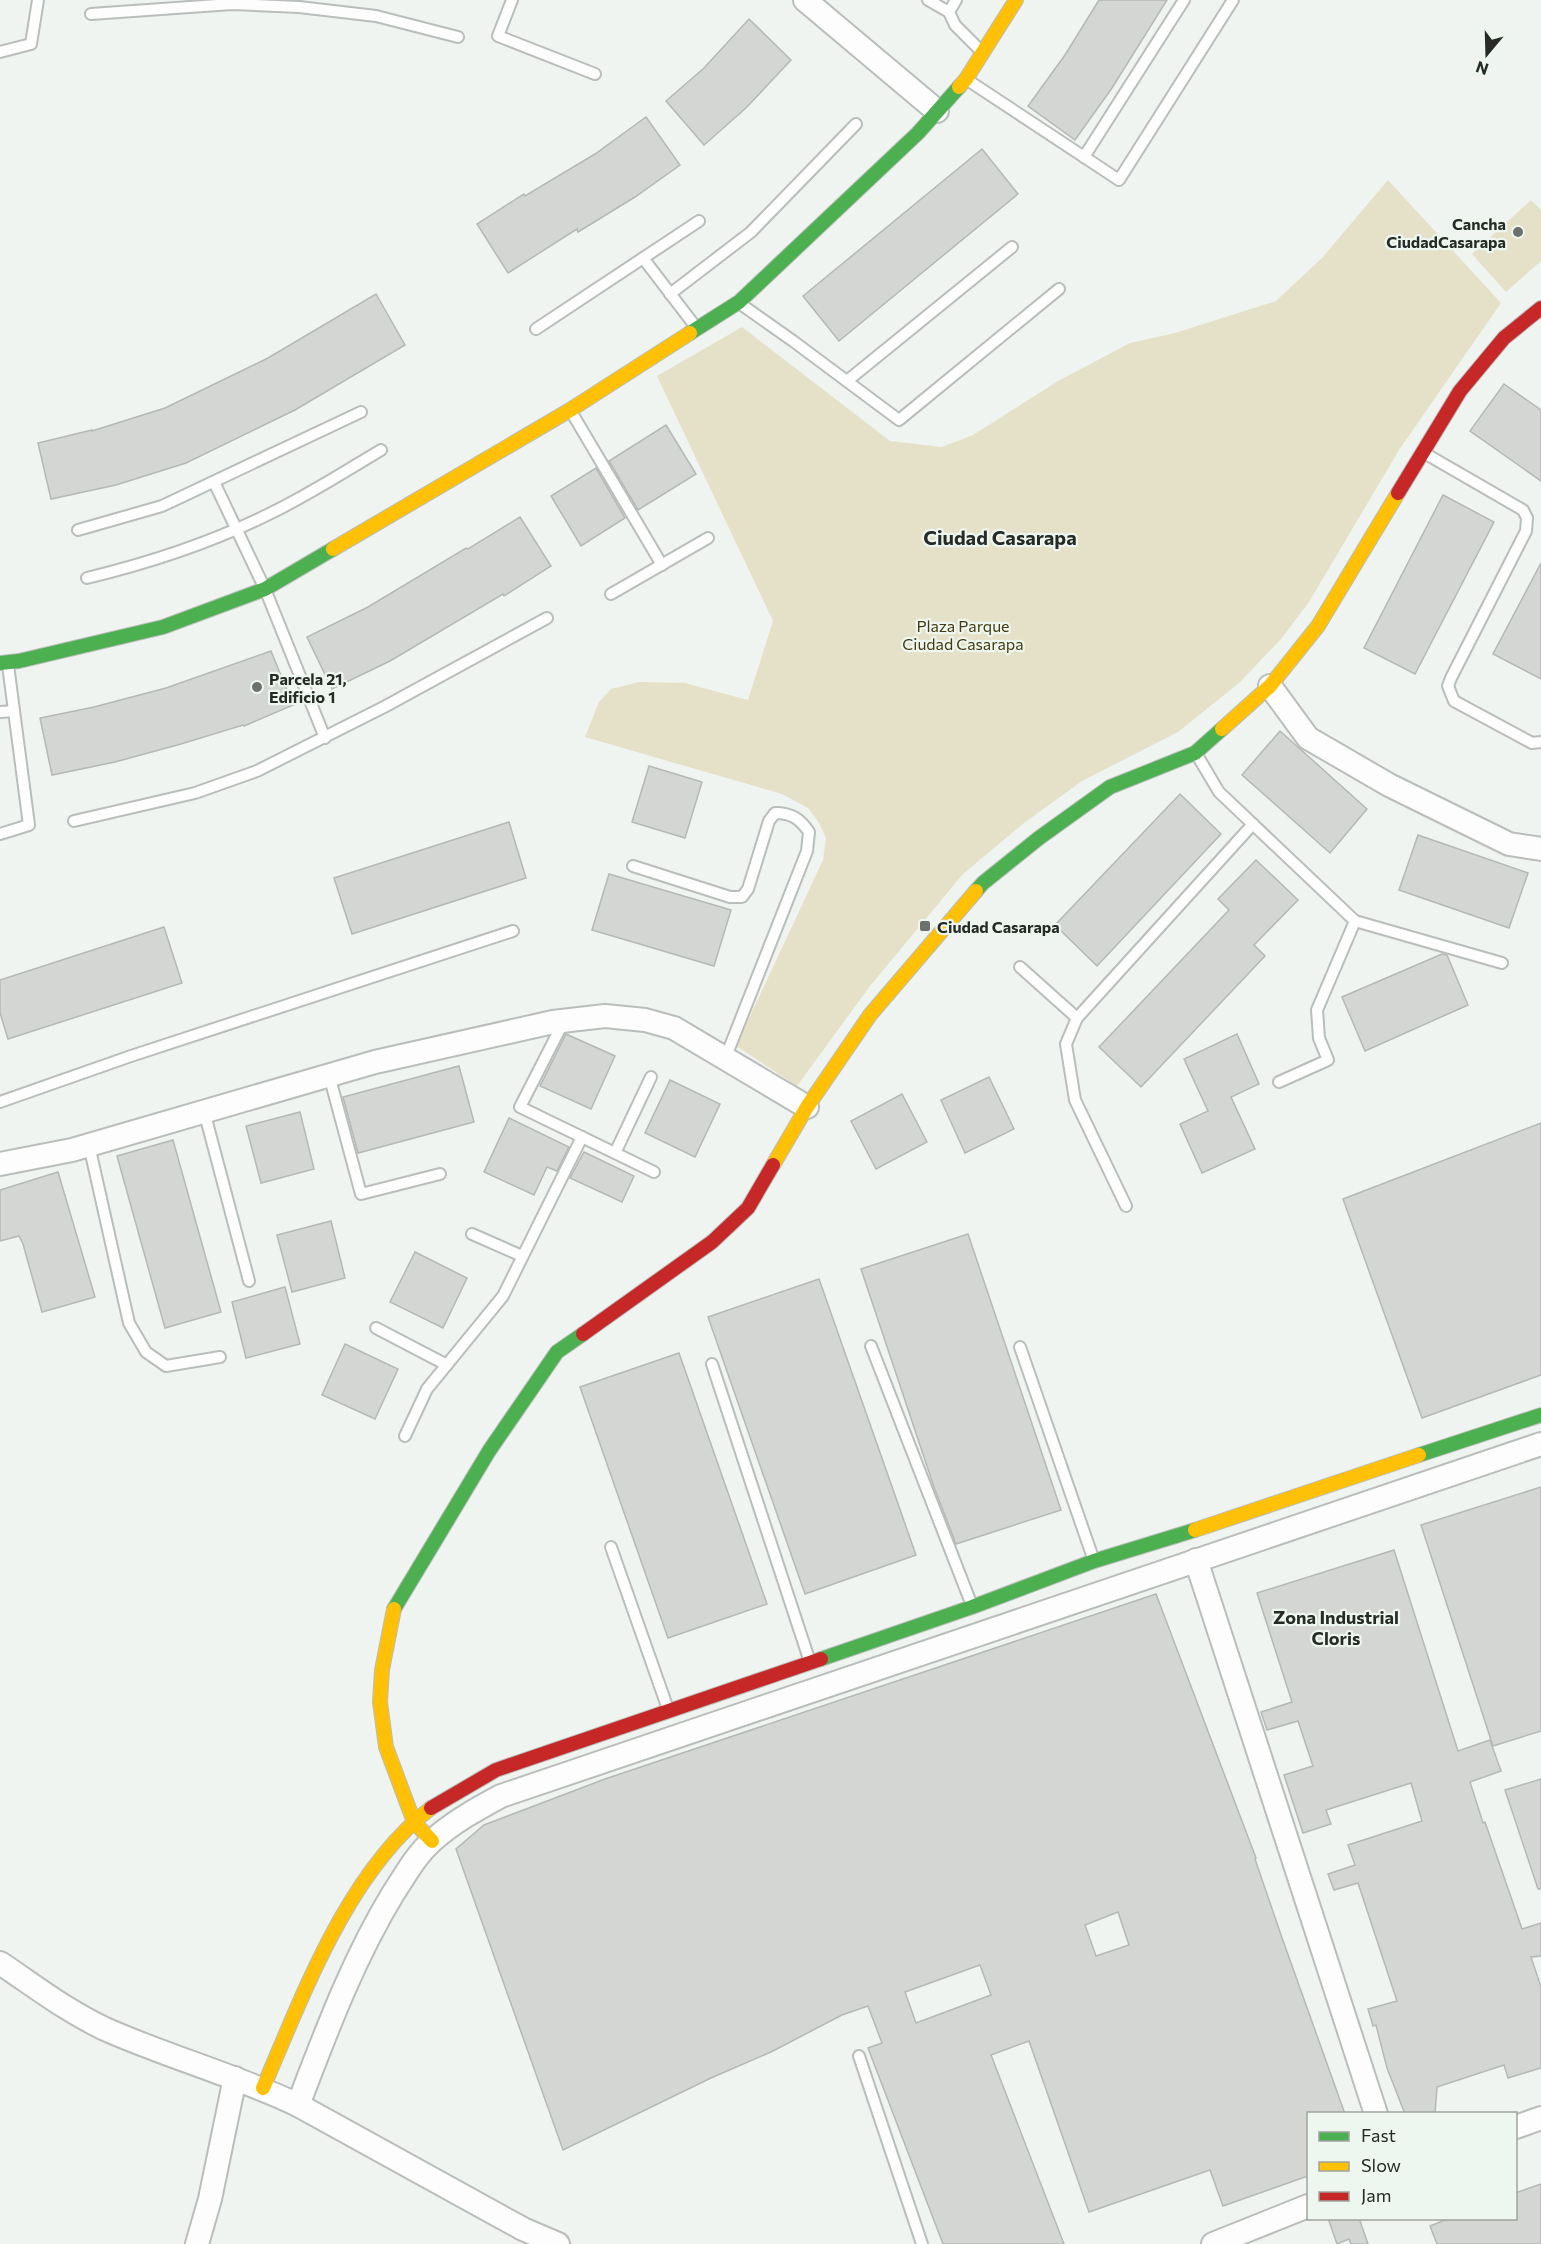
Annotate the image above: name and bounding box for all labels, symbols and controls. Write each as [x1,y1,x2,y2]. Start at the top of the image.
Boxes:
north arrow [1457,24,1517,84]
text: N [1473,58,1491,80]
place label: Cancha CiudadCasarapa [1386,214,1506,251]
marker: Cancha CiudadCasarapa [1511,225,1525,239]
district label: Ciudad Casarapa [923,525,1077,549]
park label: Plaza Parque Ciudad Casarapa [902,616,1024,653]
place label: Parcela 21, Edificio 1 [269,669,347,706]
marker: Parcela 21, Edificio 1 [250,680,264,694]
place label: Ciudad Casarapa [937,917,1060,936]
marker: Ciudad Casarapa [918,919,932,933]
district label: Zona Industrial Cloris [1273,1606,1399,1649]
legend [1307,2112,1517,2220]
text: Fast [1361,2124,1396,2146]
text: Slow [1361,2154,1401,2176]
text: Jam [1361,2184,1391,2206]

